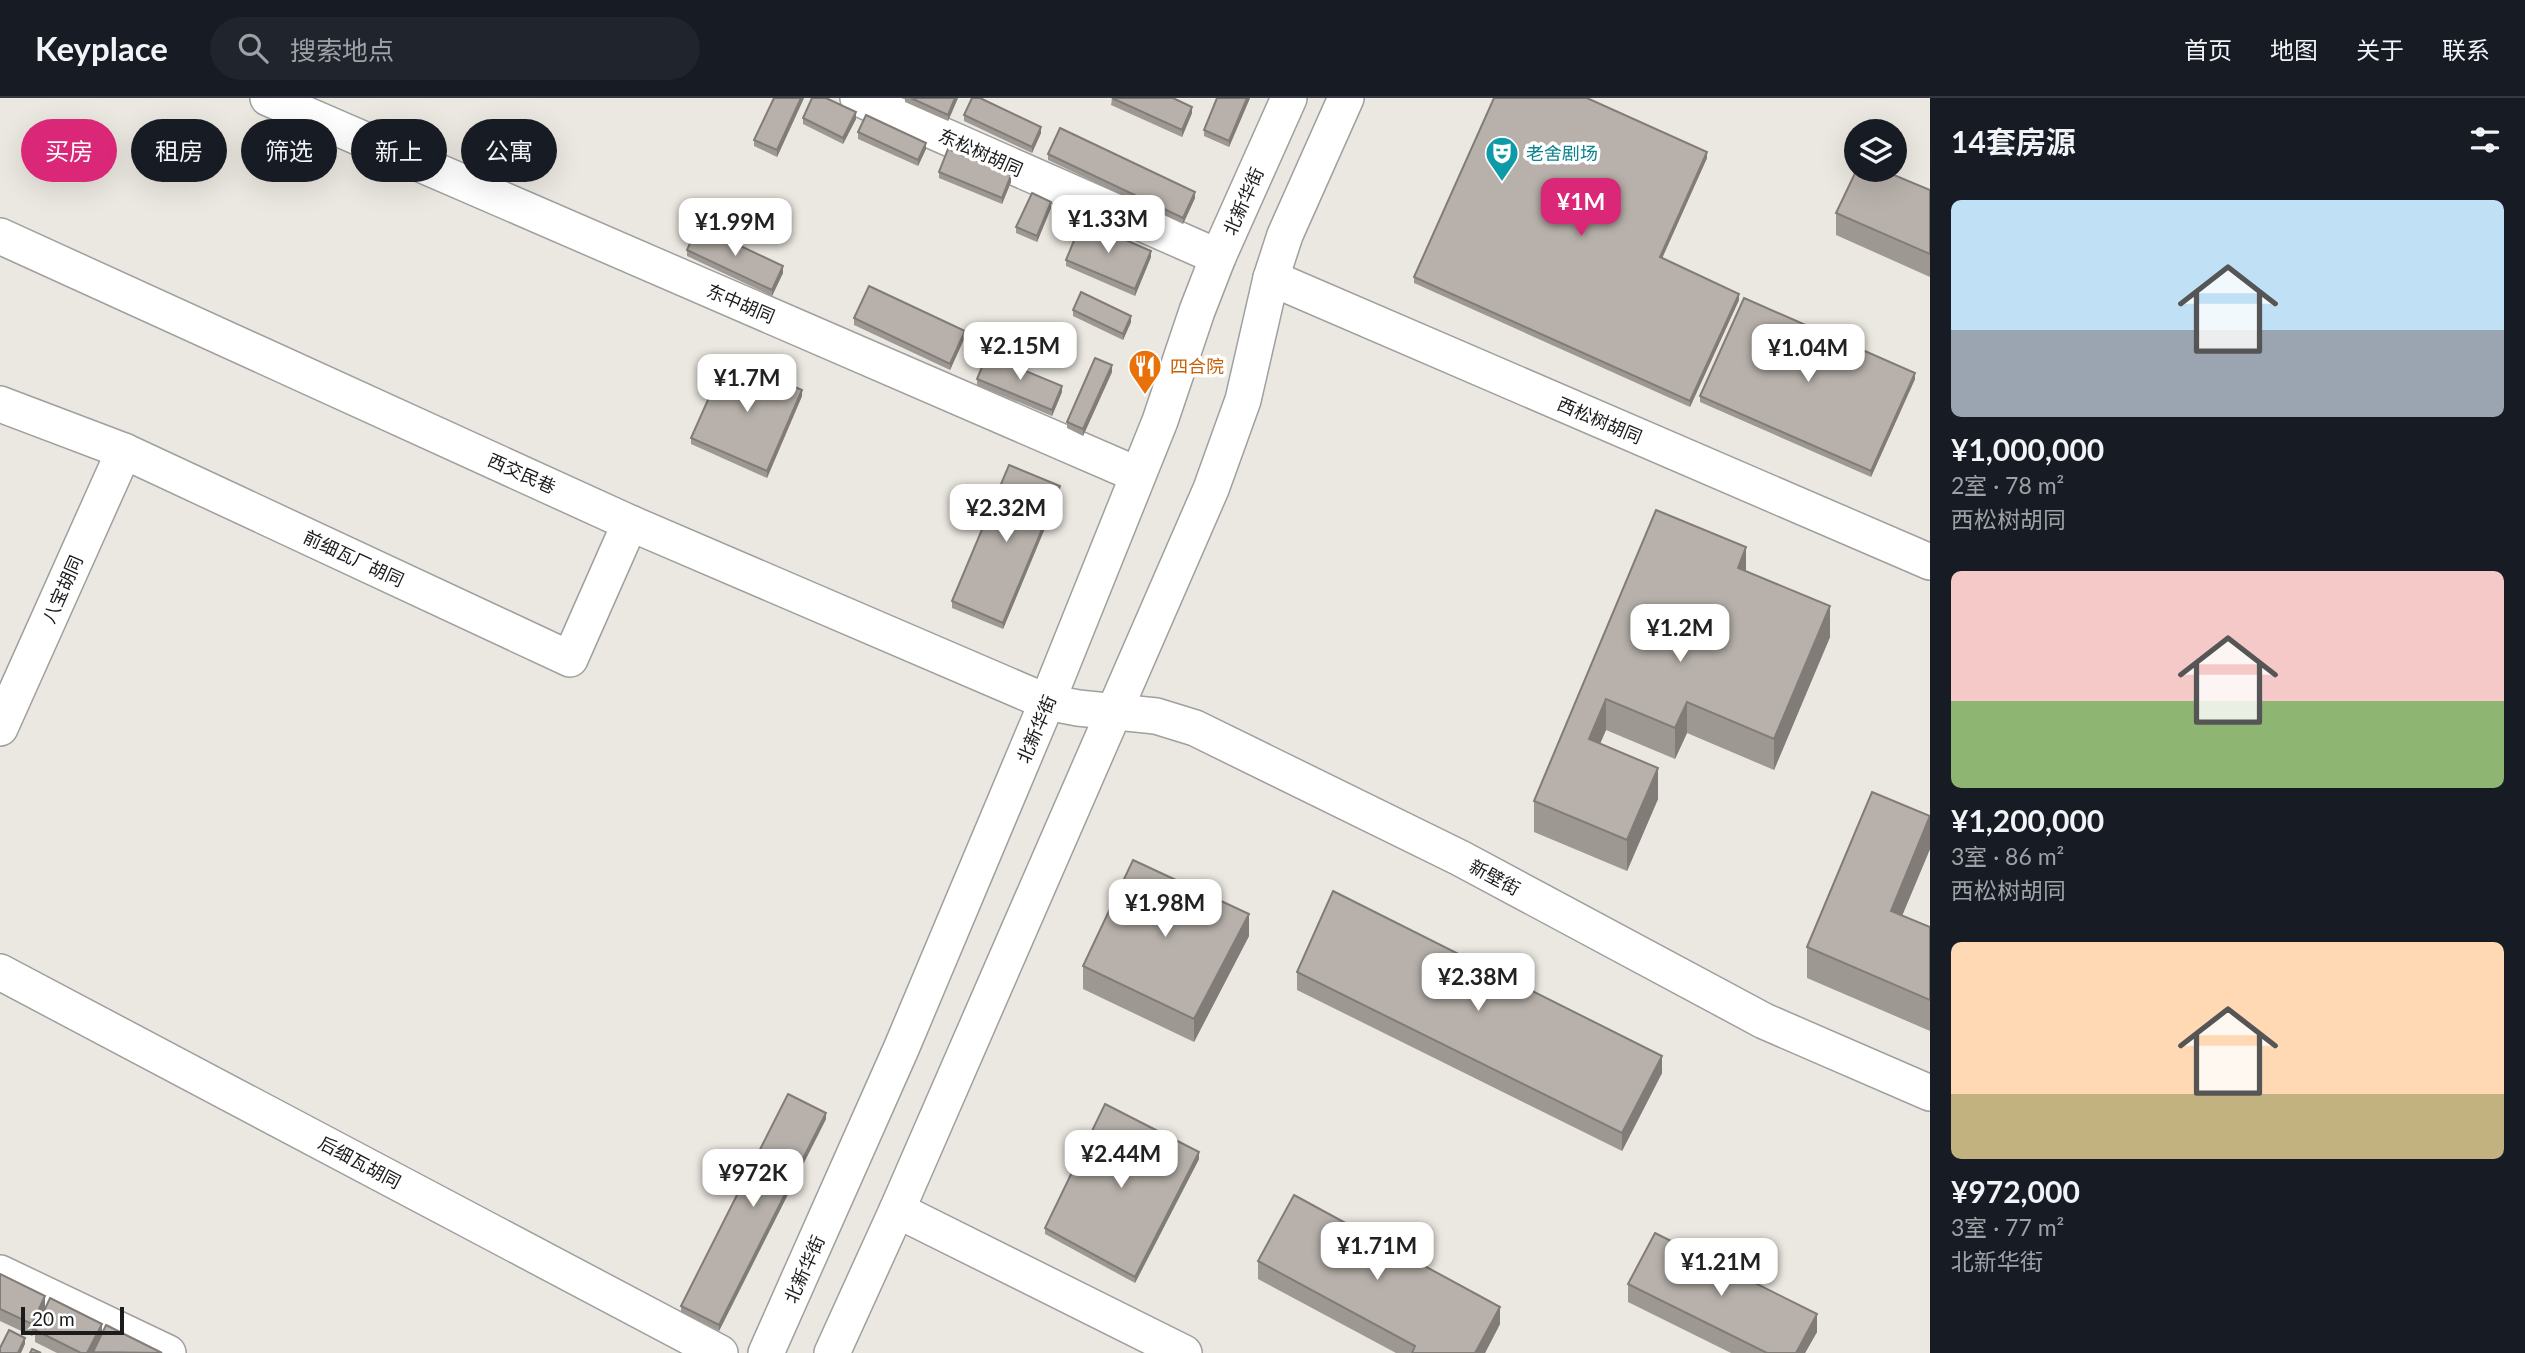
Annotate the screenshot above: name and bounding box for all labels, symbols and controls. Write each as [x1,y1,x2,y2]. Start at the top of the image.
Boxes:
search box [210,17,700,80]
text: Keyplace [35,28,168,68]
icon: search [234,29,272,67]
text: 搜索地点 [290,34,394,66]
text: 首页 [2184,35,2232,64]
text: 地图 [2270,35,2318,64]
text: 关于 [2356,35,2404,64]
text: 联系 [2442,35,2490,64]
chip: 买房 [21,119,117,182]
chip: 租房 [131,119,227,182]
chip: 筛选 [241,119,337,182]
chip: 新上 [351,119,447,182]
chip: 公寓 [461,119,557,182]
map controls [1844,119,1907,182]
button: layers [1844,119,1907,182]
icon: filters [2466,121,2504,159]
text: 14套房源 [1951,123,2076,159]
street label: 东松树胡同 [935,124,1027,180]
theatre icon: 老舍剧场 [1483,134,1521,183]
place label: 老舍剧场 [1526,142,1598,164]
street label: 北新华街 [1218,164,1268,238]
pin: ¥1M [1547,178,1615,238]
text: ¥1M [1557,187,1605,215]
pin: ¥1.33M [1051,195,1165,255]
pin: ¥1.99M [678,198,792,258]
text: ¥1.33M [1068,204,1148,232]
text: ¥1.99M [695,207,775,235]
icon: home [2165,246,2291,372]
street label: 东中胡同 [704,279,778,327]
pin: ¥2.15M [963,322,1077,382]
pin: ¥1.04M [1751,324,1865,384]
text: ¥2.15M [980,331,1060,359]
text: ¥1.04M [1768,333,1848,361]
restaurant icon: 四合院 [1126,347,1164,396]
pin: ¥1.7M [698,354,796,414]
place label: 四合院 [1170,355,1224,377]
text: ¥1.7M [713,363,781,391]
street label: 西松树胡同 [1554,392,1646,448]
text: ¥1,000,000 [1951,431,2104,467]
street label: 西交民巷 [485,448,559,498]
text: 2室 · 78 m² [1951,471,2064,499]
pin: ¥2.32M [949,484,1063,544]
text: ¥2.32M [966,493,1046,521]
text: 西松树胡同 [1951,505,2066,533]
street label: 前细瓦厂胡同 [300,525,408,591]
street label: 八宝胡同 [37,552,87,626]
pin: ¥1.2M [1631,604,1729,664]
text: ¥1.2M [1646,613,1714,641]
icon: home [2165,617,2291,743]
street label: 北新华街 [1012,692,1060,766]
text: ¥1,200,000 [1951,802,2104,838]
text: 3室 · 86 m² [1951,842,2064,870]
street label: 新壁街 [1466,855,1524,899]
text: 西松树胡同 [1951,876,2066,904]
pin: ¥1.98M [1108,880,1222,939]
text: ¥1.98M [1125,888,1205,916]
pin: ¥2.38M [1421,954,1535,1013]
text: ¥2.38M [1438,962,1518,990]
icon: home [2165,988,2291,1114]
pin: ¥2.44M [1064,1130,1178,1190]
street label: 后细瓦胡同 [315,1131,405,1193]
text: ¥2.44M [1081,1139,1161,1167]
pin: ¥972K [704,1150,802,1209]
text: ¥972K [718,1158,788,1186]
text: ¥972,000 [1951,1173,2080,1209]
text: 3室 · 77 m² [1951,1213,2064,1241]
pin: ¥1.71M [1320,1222,1434,1282]
text: ¥1.71M [1337,1231,1417,1259]
street label: 北新华街 [779,1232,829,1306]
pin: ¥1.21M [1664,1238,1778,1298]
text: ¥1.21M [1681,1247,1761,1275]
text: 北新华街 [1951,1247,2043,1275]
scale bar [21,1304,124,1336]
text: 20 m [32,1307,75,1330]

